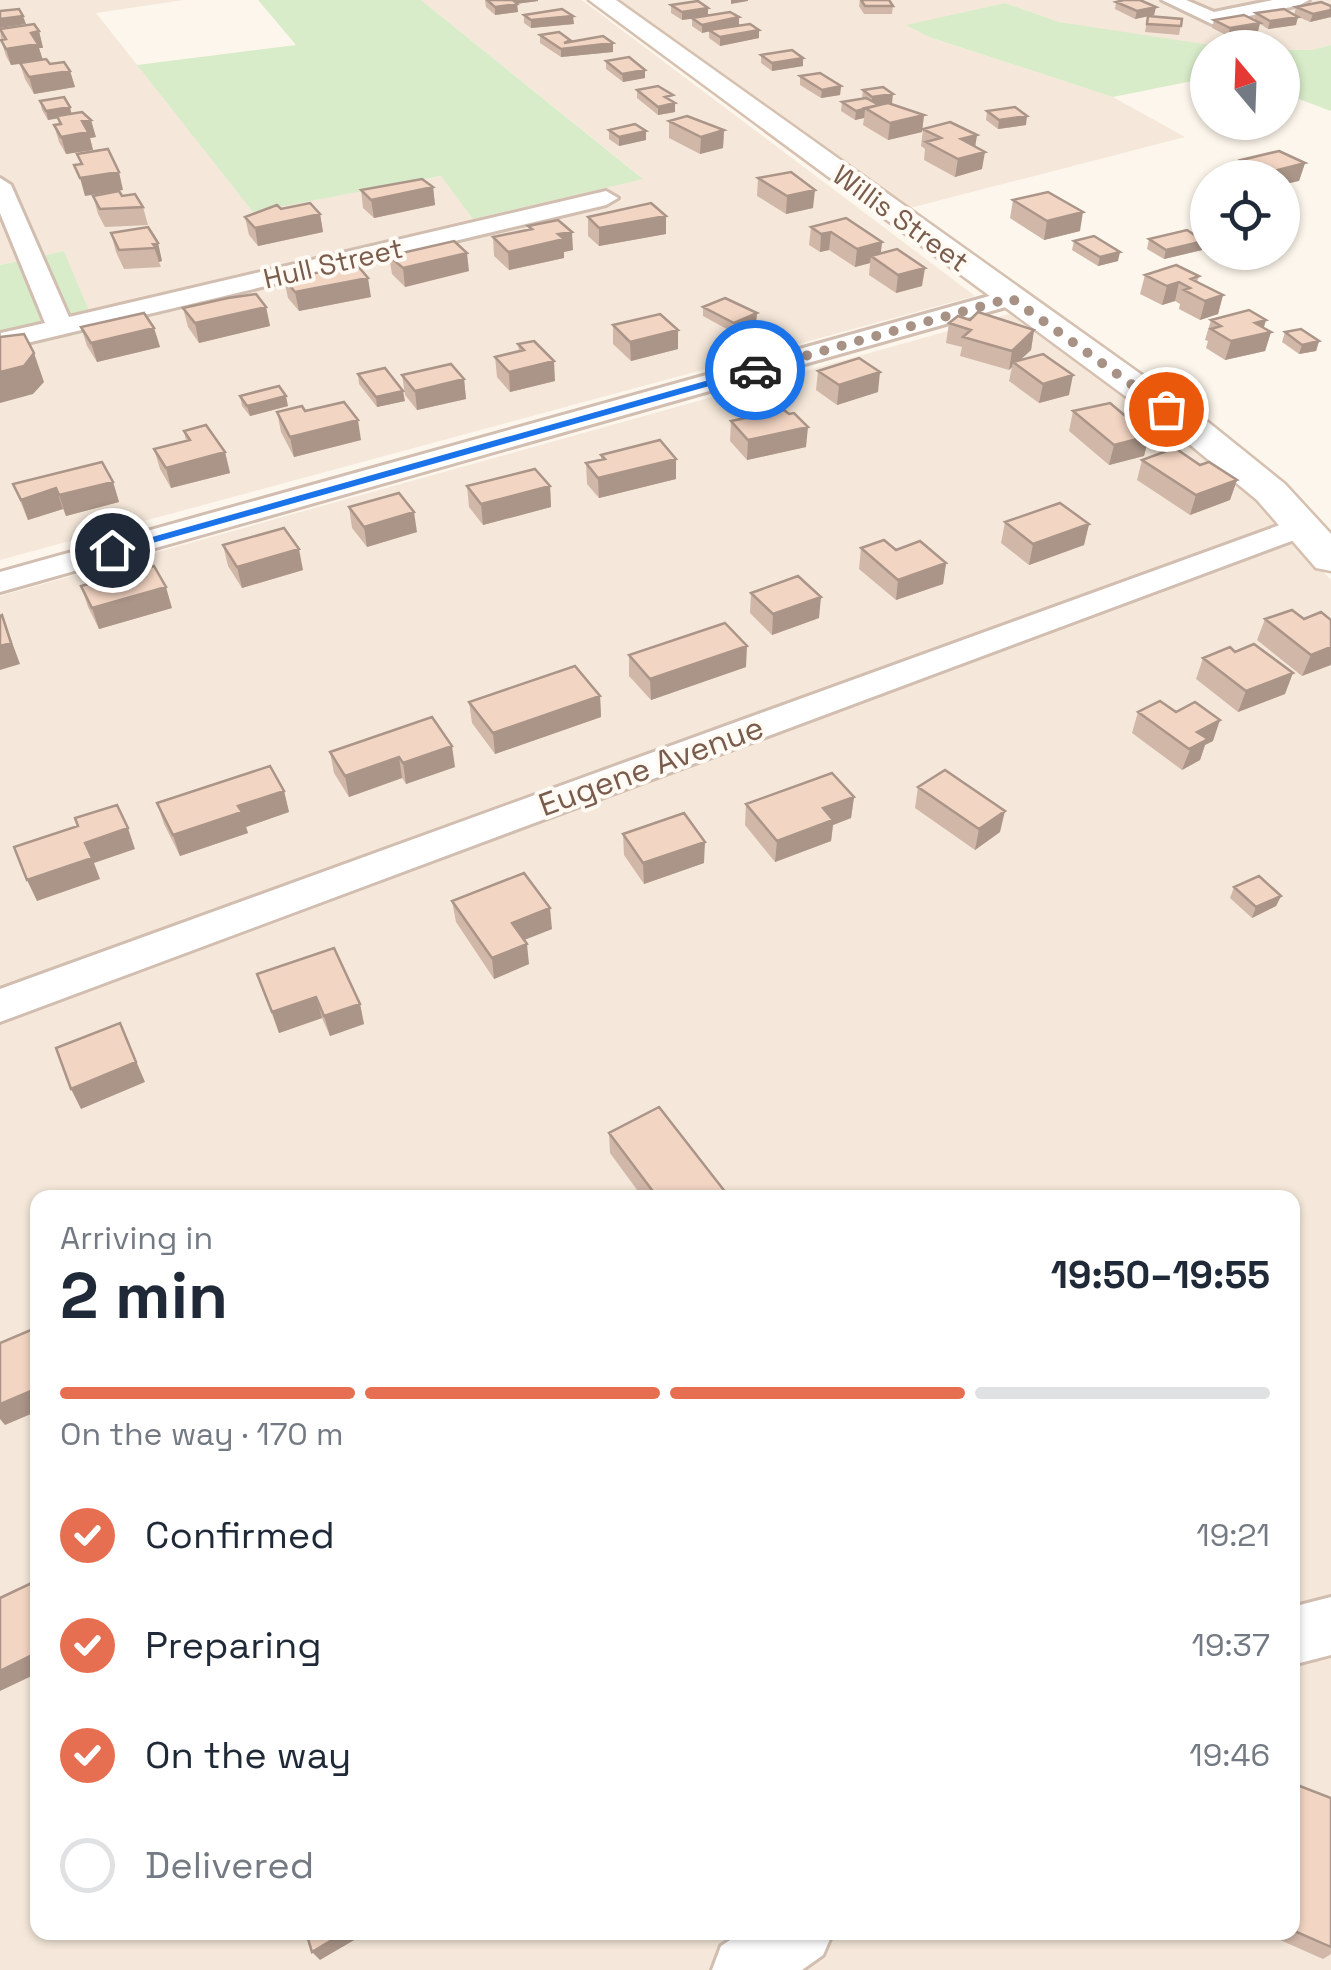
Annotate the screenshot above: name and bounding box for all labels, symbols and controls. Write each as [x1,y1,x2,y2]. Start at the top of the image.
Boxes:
north arrow [1190,30,1300,140]
map controls [1190,30,1300,270]
street label: Willis Street [826,157,976,279]
button: locate [1190,160,1300,270]
street label: Hull Street [260,229,406,297]
courier [705,320,805,420]
icon: car [728,343,783,398]
pin [1124,367,1209,452]
icon: bag [1139,382,1194,437]
pin [70,508,155,593]
icon: home [85,523,140,578]
street label: Eugene Avenue [533,707,769,825]
text: Arriving in [60,1218,213,1258]
text: 19:50–19:55 [1051,1251,1270,1299]
text: 2 min [60,1254,228,1337]
text: On the way · 170 m [60,1414,344,1454]
icon: check [60,1508,115,1563]
text: Confirmed [145,1511,335,1559]
text: 19:21 [1196,1515,1270,1555]
icon: check [60,1618,115,1673]
text: Preparing [145,1621,322,1669]
text: 19:37 [1192,1625,1270,1665]
icon: check [60,1728,115,1783]
text: On the way [145,1731,351,1779]
text: 19:46 [1189,1735,1270,1775]
text: Delivered [145,1841,314,1889]

